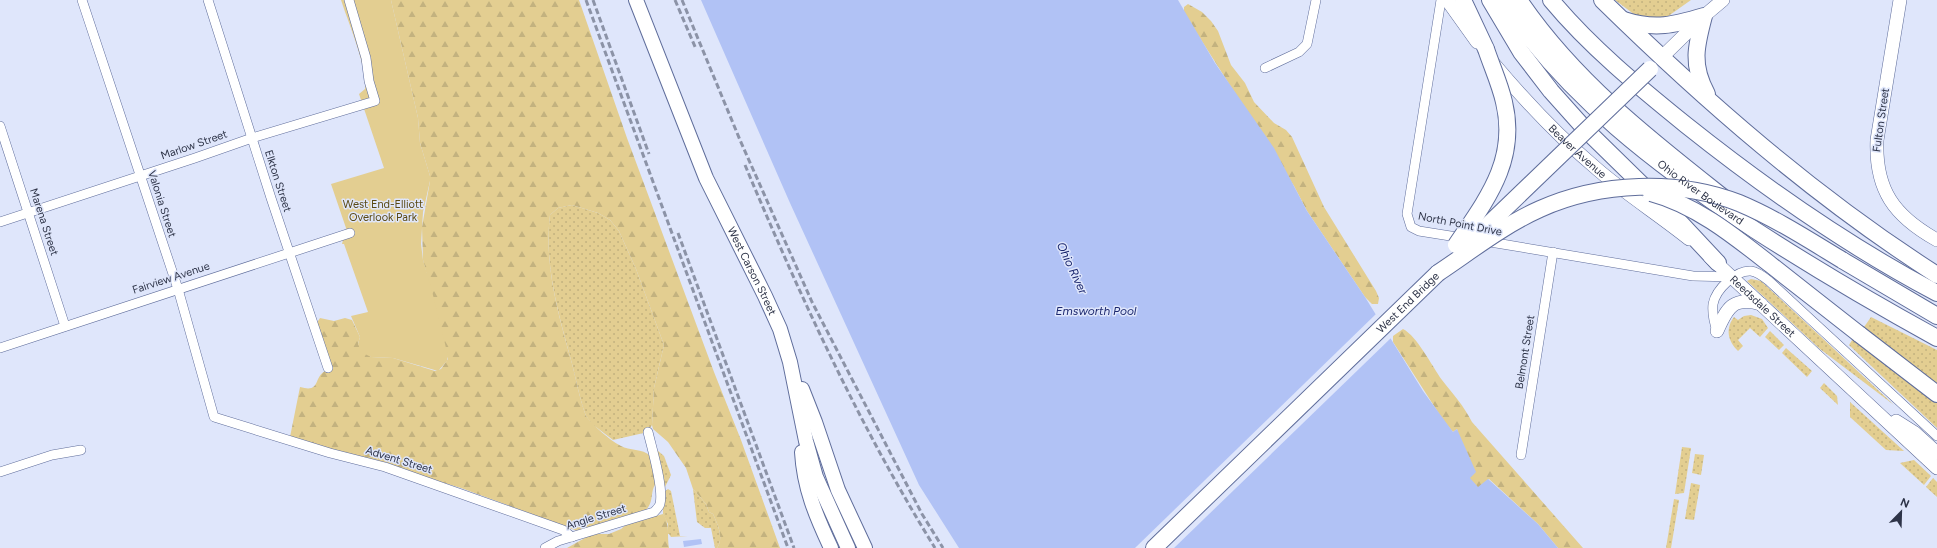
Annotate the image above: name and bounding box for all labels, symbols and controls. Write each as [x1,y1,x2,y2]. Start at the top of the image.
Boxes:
street label: Fulton Street [1870,87,1892,153]
street label: Beaver Avenue [1546,122,1609,181]
street label: Marlow Street [159,128,229,162]
street label: Elkton Street [262,148,294,214]
street label: Ohio River Boulevard [1655,157,1746,227]
street label: Valonia Street [145,169,179,239]
street label: Marena Street [27,187,61,257]
park label: West End-Elliott Overlook Park [343,198,423,224]
street label: North Point Drive [1417,209,1503,239]
street label: West Carson Street [725,225,779,317]
water label: Ohio River [1054,240,1091,297]
street label: Fairview Avenue [131,259,211,297]
street label: West End Bridge [1374,269,1442,336]
street label: Reedsdale Street [1727,272,1798,340]
water label: Emsworth Pool [1055,304,1137,318]
street label: Belmont Street [1513,314,1537,390]
street label: Advent Street [364,444,434,476]
north arrow [1881,492,1921,532]
text: N [1898,496,1911,511]
street label: Angle Street [564,502,628,532]

